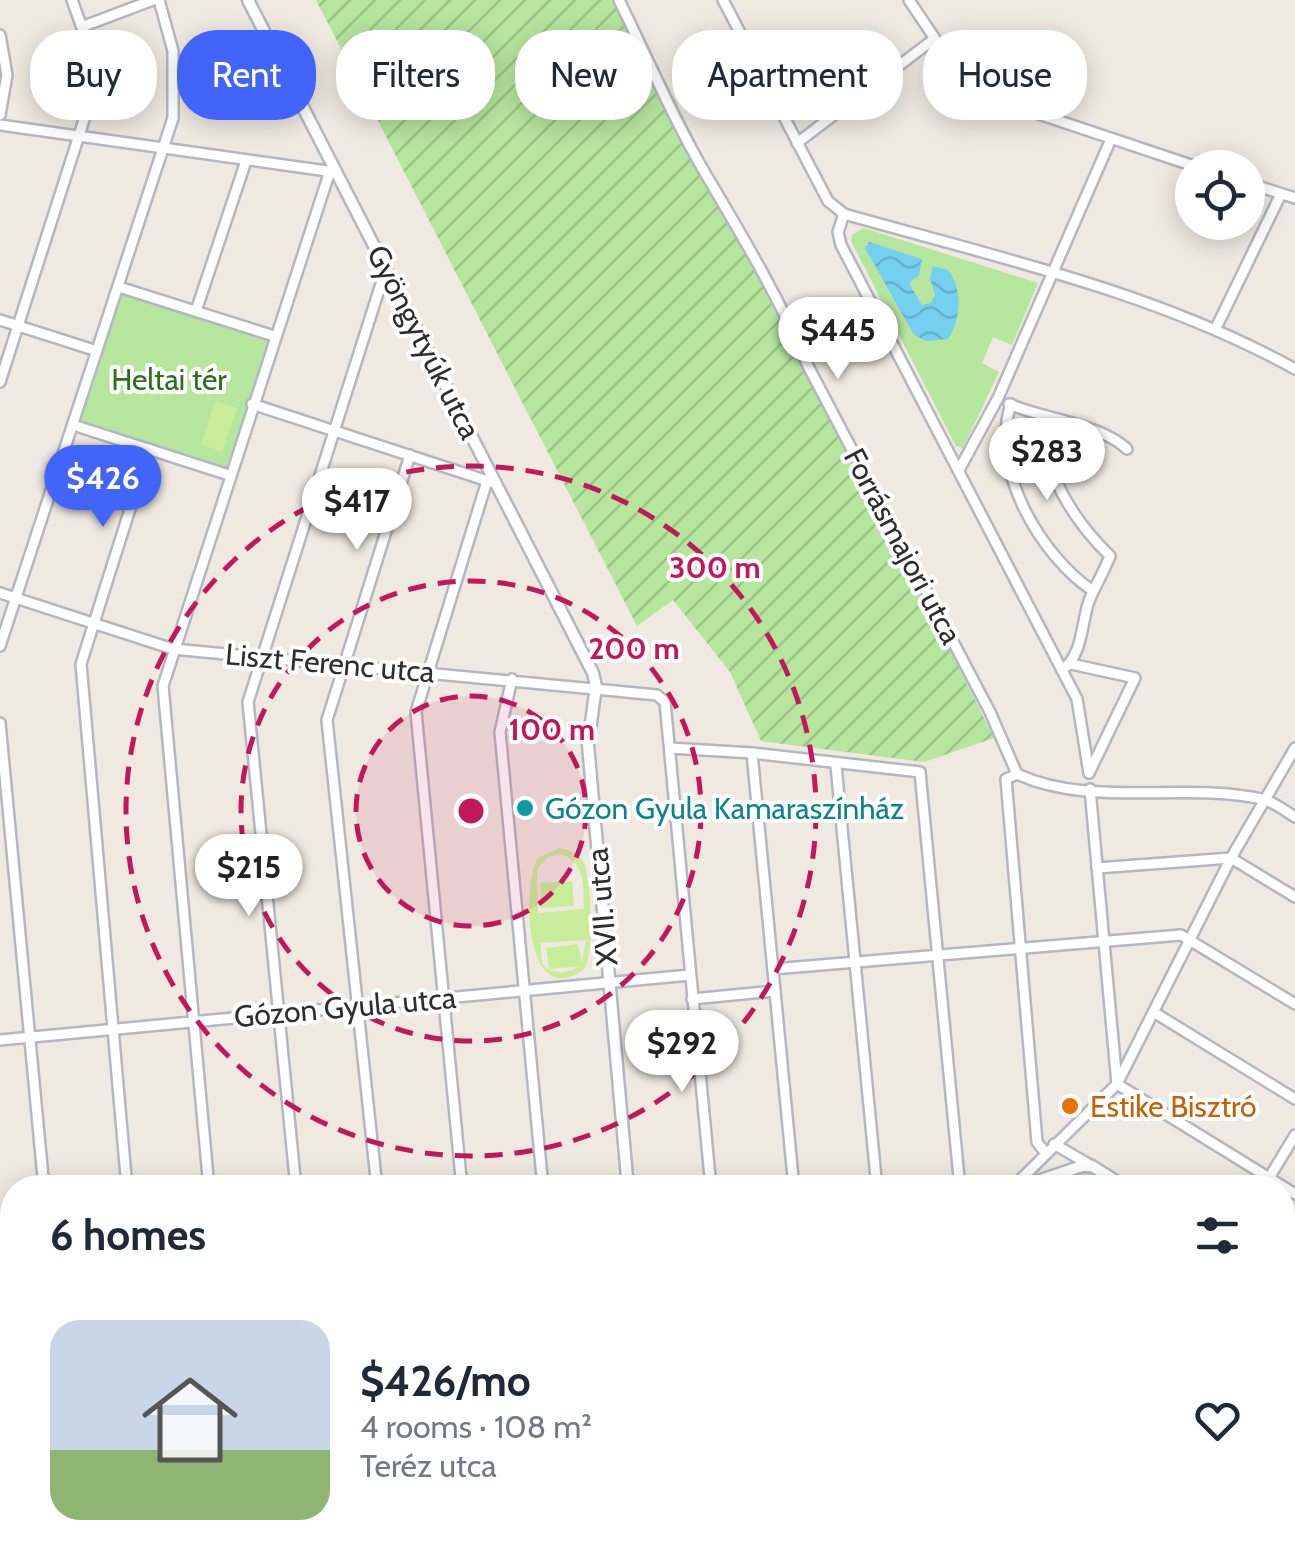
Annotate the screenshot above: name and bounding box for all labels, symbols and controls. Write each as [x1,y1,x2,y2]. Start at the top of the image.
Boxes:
chip: Buy [30,30,157,120]
chip: Rent [177,30,316,120]
chip: Filters [336,30,495,120]
chip: New [515,30,652,120]
chip: Apartment [672,30,903,120]
chip: House [923,30,1087,120]
map controls [1175,150,1265,240]
button: locate [1175,150,1265,240]
street label: Gyöngytyúk utca [359,239,489,446]
pin: $445 [779,297,897,382]
text: $445 [800,310,876,349]
park label: Heltai tér [111,361,227,398]
pin: $283 [988,418,1106,503]
text: $283 [1011,431,1083,470]
street label: Forrásmajori utca [836,442,970,651]
pin: $426 [44,445,162,530]
text: $426 [66,458,140,497]
pin: $417 [298,468,416,553]
text: $417 [324,481,390,520]
text: 300 m [669,549,761,586]
text: 200 m [588,630,680,667]
street label: Liszt Ferenc utca [224,635,437,691]
text: 100 m [509,711,595,748]
place label: Gózon Gyula Kamaraszínház [545,790,904,827]
centre of rings [453,793,489,829]
marker: Gózon Gyula Kamaraszínház [514,797,536,819]
pin: $215 [190,834,308,919]
street label: XVII. utca [578,846,626,967]
text: $215 [217,847,281,886]
street label: Gózon Gyula utca [233,979,458,1035]
pin: $292 [623,1010,741,1095]
text: $292 [647,1023,717,1062]
place label: Estike Bisztró [1090,1088,1257,1125]
marker: Estike Bisztró [1059,1095,1081,1117]
icon: filters [1190,1208,1245,1263]
text: 6 homes [50,1209,206,1261]
text: $426/mo [360,1355,531,1407]
icon: home [130,1360,250,1480]
icon: heart [1190,1393,1245,1448]
text: 4 rooms · 108 m² [360,1407,592,1446]
text: Teréz utca [360,1446,497,1485]

